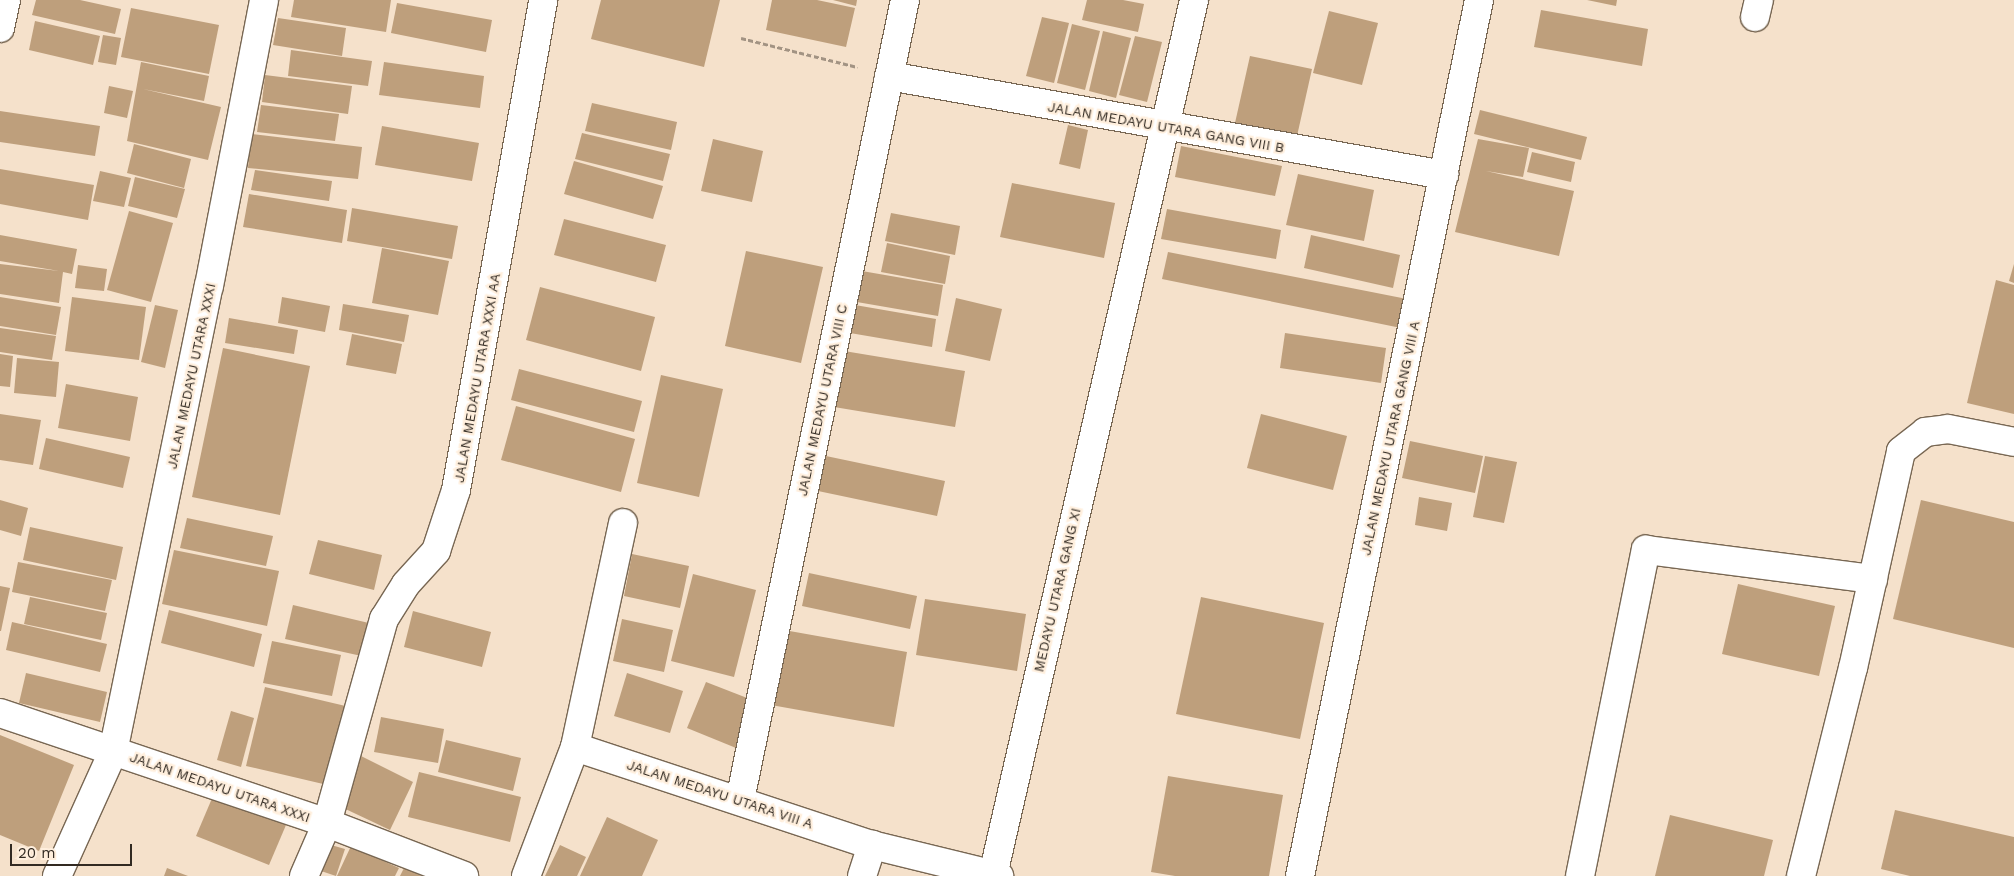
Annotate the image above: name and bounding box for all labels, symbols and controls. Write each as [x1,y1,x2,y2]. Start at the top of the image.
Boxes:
street label: JALAN MEDAYU UTARA GANG VIII B [1046,98,1286,156]
street label: JALAN MEDAYU UTARA XXXI AA [450,271,504,485]
street label: JALAN MEDAYU UTARA XXXI [163,281,219,471]
street label: JALAN MEDAYU UTARA VIII C [793,302,851,498]
street label: JALAN MEDAYU UTARA GANG VIII A [1357,318,1423,558]
street label: MEDAYU UTARA GANG XI [1030,506,1084,674]
street label: JALAN MEDAYU UTARA XXXI [127,748,313,826]
street label: JALAN MEDAYU UTARA VIII A [624,756,816,832]
scale bar [12,834,135,866]
text: 20 m [18,844,56,862]

